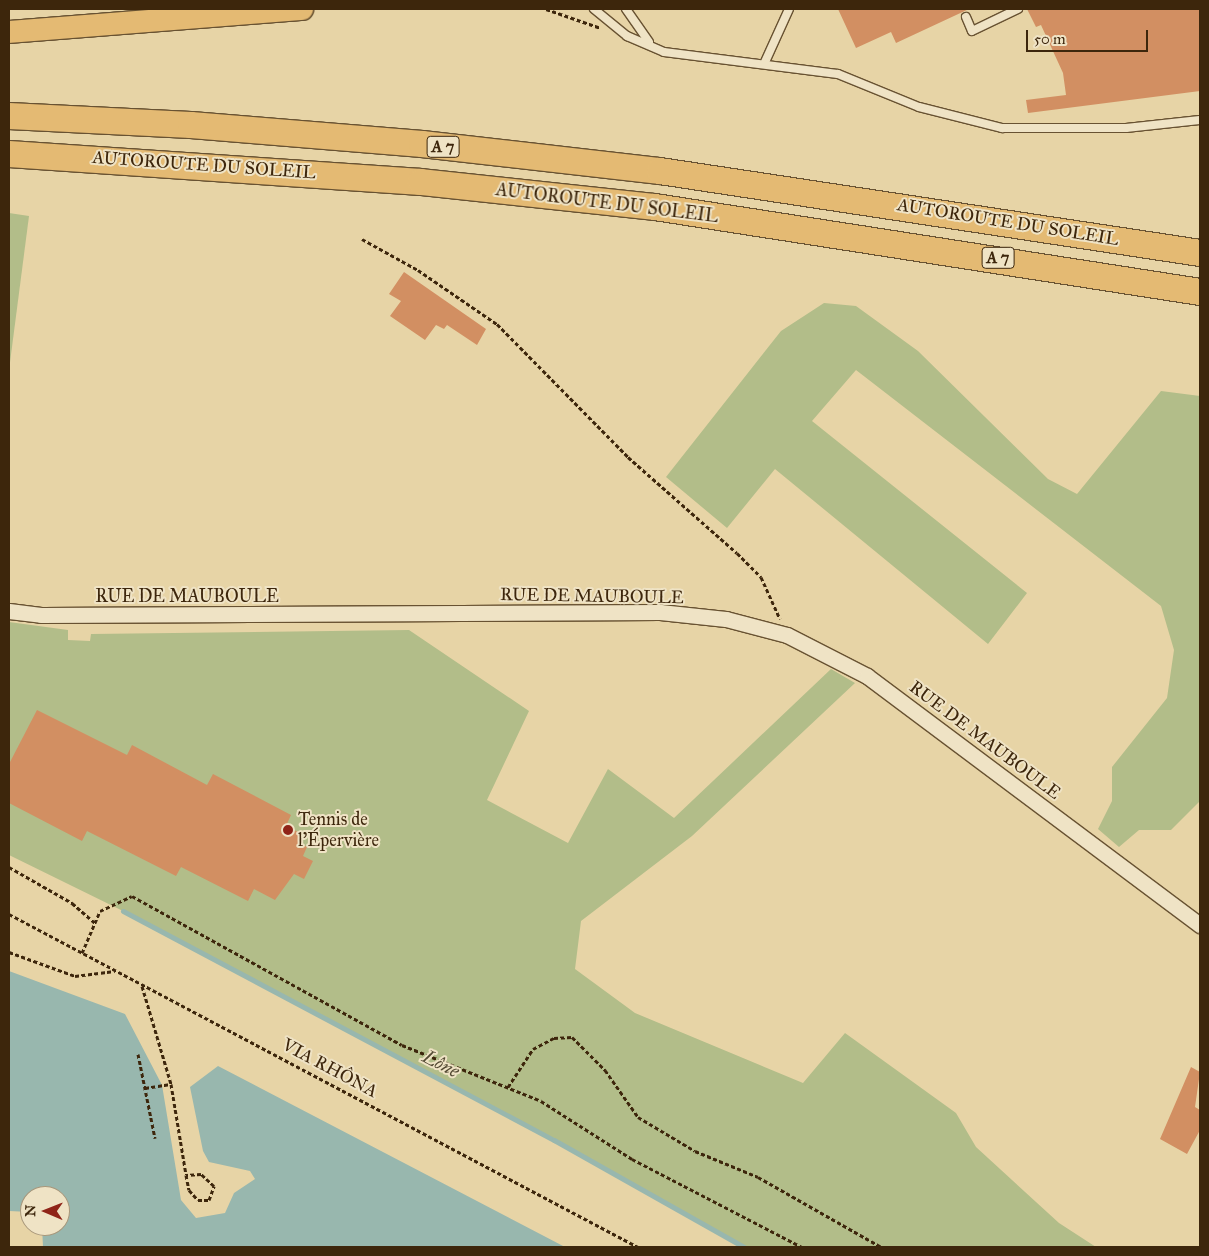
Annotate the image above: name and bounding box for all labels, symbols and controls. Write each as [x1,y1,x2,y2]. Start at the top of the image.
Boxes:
scale bar [1029,20,1152,52]
text: 50 m [1034,30,1066,48]
road number: A 7 [426,134,460,160]
street label: AUTOROUTE DU SOLEIL [92,146,316,184]
street label: AUTOROUTE DU SOLEIL [495,179,719,227]
street label: AUTOROUTE DU SOLEIL [896,194,1120,250]
road number: A 7 [980,244,1016,272]
street label: RUE DE MAUBOULE [500,584,684,608]
street label: RUE DE MAUBOULE [95,585,279,607]
street label: RUE DE MAUBOULE [905,676,1065,804]
place label: Tennis de l'Épervière [298,809,379,852]
marker: Tennis de l'Épervière [282,824,294,836]
street label: VIA RHÔNA [279,1034,381,1102]
water label: Lône [419,1045,463,1083]
north arrow [20,1186,70,1236]
text: N [22,1205,39,1217]

